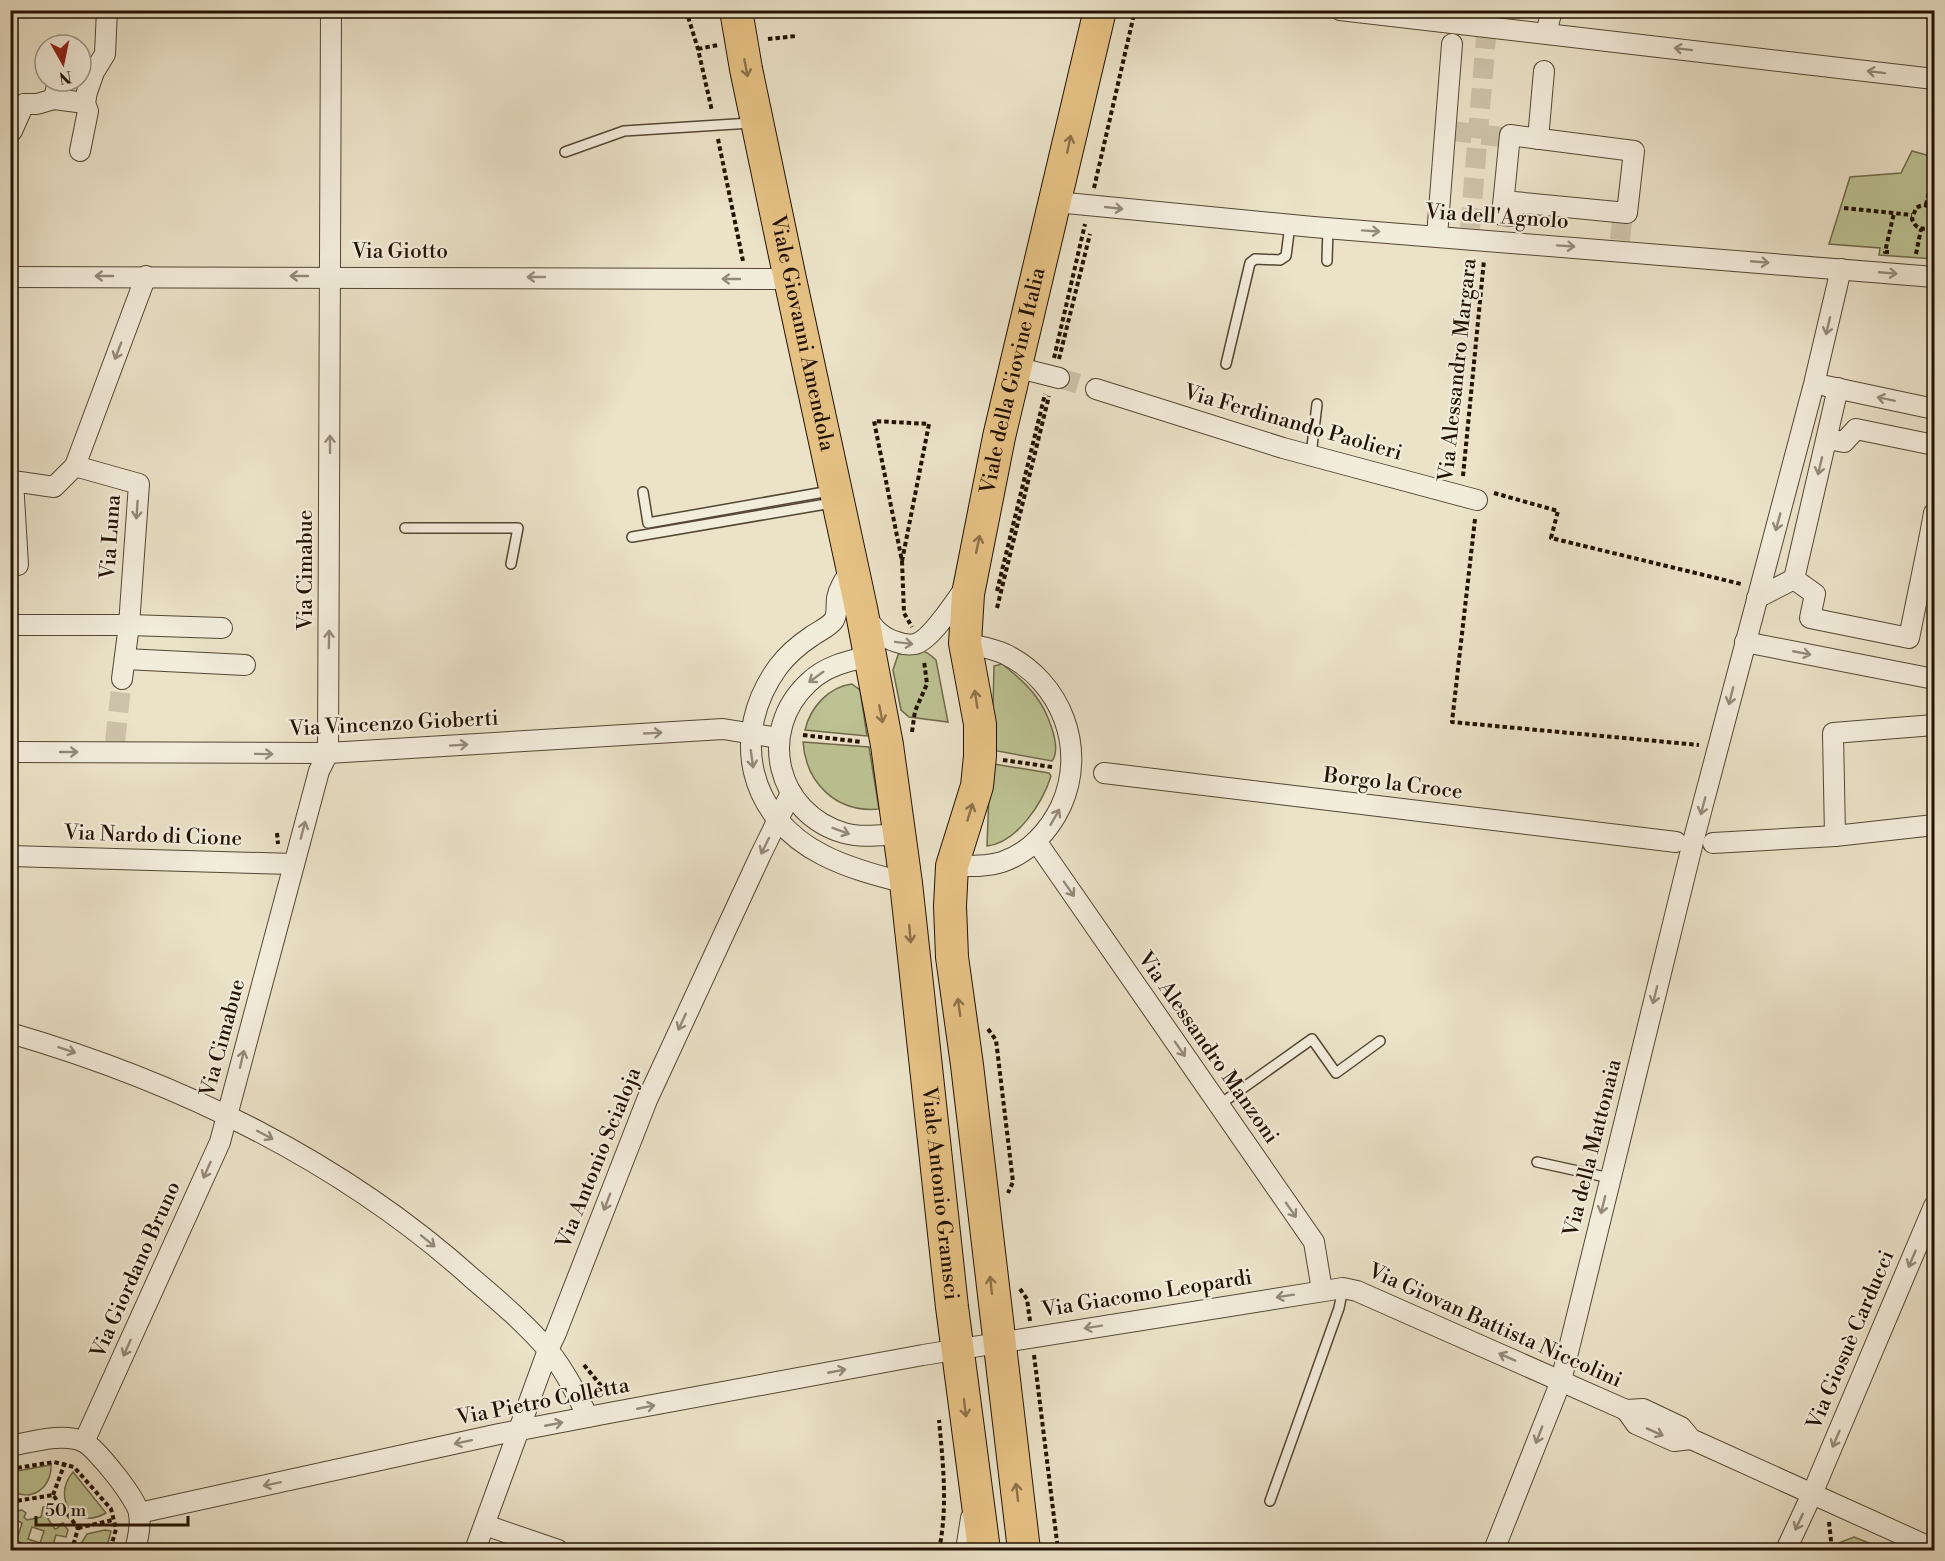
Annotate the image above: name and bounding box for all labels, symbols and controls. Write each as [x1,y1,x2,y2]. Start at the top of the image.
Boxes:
north arrow [33,33,93,93]
one-way arrow [1673,43,1693,54]
one-way arrow [741,58,752,77]
text: N [57,66,73,88]
one-way arrow [1867,67,1887,78]
one-way arrow [1063,135,1075,154]
street label: Via dell'Agnolo [1423,199,1570,235]
one-way arrow [1104,203,1124,214]
street label: Viale Giovanni Amendola [764,212,840,454]
one-way arrow [1361,226,1381,237]
street label: Via Giotto [351,239,448,265]
one-way arrow [1555,241,1575,252]
street label: Via Alessandro Margara [1433,257,1483,484]
one-way arrow [1749,257,1769,268]
street label: Viale della Giovine Italia [975,265,1052,497]
one-way arrow [1877,268,1897,279]
one-way arrow [95,270,115,282]
one-way arrow [290,270,310,282]
one-way arrow [527,271,547,283]
one-way arrow [722,273,742,285]
one-way arrow [1821,316,1833,335]
one-way arrow [112,341,123,359]
street label: Via Ferdinando Paolieri [1180,379,1405,467]
one-way arrow [1877,392,1896,404]
one-way arrow [324,435,336,455]
one-way arrow [1814,456,1826,475]
street label: Via Luna [95,493,127,581]
one-way arrow [132,500,143,520]
street label: Via Cimabue [293,510,319,631]
one-way arrow [1771,512,1783,531]
one-way arrow [973,535,984,554]
one-way arrow [324,630,335,650]
one-way arrow [894,637,913,648]
one-way arrow [1792,648,1812,659]
one-way arrow [808,670,824,683]
one-way arrow [1725,686,1737,705]
one-way arrow [970,690,981,709]
one-way arrow [876,703,887,723]
street label: Via Vincenzo Gioberti [288,706,499,743]
one-way arrow [643,728,663,739]
one-way arrow [448,739,468,750]
one-way arrow [58,746,78,758]
one-way arrow [253,748,273,760]
one-way arrow [746,748,757,768]
street label: Borgo la Croce [1321,762,1464,805]
one-way arrow [1696,796,1708,815]
one-way arrow [965,803,976,822]
one-way arrow [1049,809,1061,826]
street label: Via Nardo di Cione [63,820,242,852]
one-way arrow [298,821,309,840]
one-way arrow [831,826,850,837]
one-way arrow [758,836,770,854]
one-way arrow [1063,880,1075,897]
one-way arrow [905,924,916,944]
street label: Via Alessandro Manzoni [1131,946,1284,1149]
street label: Via Cimabue [195,976,251,1101]
one-way arrow [1649,985,1660,1004]
one-way arrow [953,998,964,1017]
one-way arrow [676,1013,688,1031]
one-way arrow [1174,1041,1186,1057]
one-way arrow [57,1045,76,1056]
one-way arrow [237,1050,249,1069]
street label: Via della Mattonaia [1558,1056,1628,1240]
street label: Via Antonio Scialoja [550,1063,647,1253]
street label: Viale Antonio Gramsci [915,1084,964,1301]
one-way arrow [255,1130,273,1141]
one-way arrow [201,1161,213,1179]
street label: Via Giordano Bruno [85,1178,187,1363]
one-way arrow [601,1192,612,1211]
one-way arrow [1597,1195,1609,1214]
one-way arrow [1285,1201,1297,1217]
one-way arrow [420,1234,436,1247]
street label: Via Giosuè Carducci [1801,1246,1901,1434]
one-way arrow [1906,1250,1917,1268]
street label: Via Giovan Battista Niccolini [1363,1258,1626,1394]
street label: Via Giacomo Leopardi [1039,1265,1254,1324]
one-way arrow [986,1275,997,1295]
one-way arrow [1276,1291,1296,1302]
one-way arrow [1083,1322,1103,1333]
one-way arrow [121,1338,132,1357]
one-way arrow [1499,1351,1517,1362]
one-way arrow [827,1365,847,1376]
street label: Via Pietro Colletta [454,1372,632,1432]
one-way arrow [960,1397,971,1417]
one-way arrow [635,1401,655,1412]
one-way arrow [544,1418,563,1429]
one-way arrow [1533,1426,1544,1444]
one-way arrow [1646,1427,1664,1439]
one-way arrow [1829,1430,1840,1448]
one-way arrow [453,1437,473,1448]
one-way arrow [263,1478,282,1490]
one-way arrow [1011,1483,1022,1503]
scale bar [36,1489,188,1527]
text: 50 m [45,1499,87,1522]
one-way arrow [1793,1513,1805,1531]

